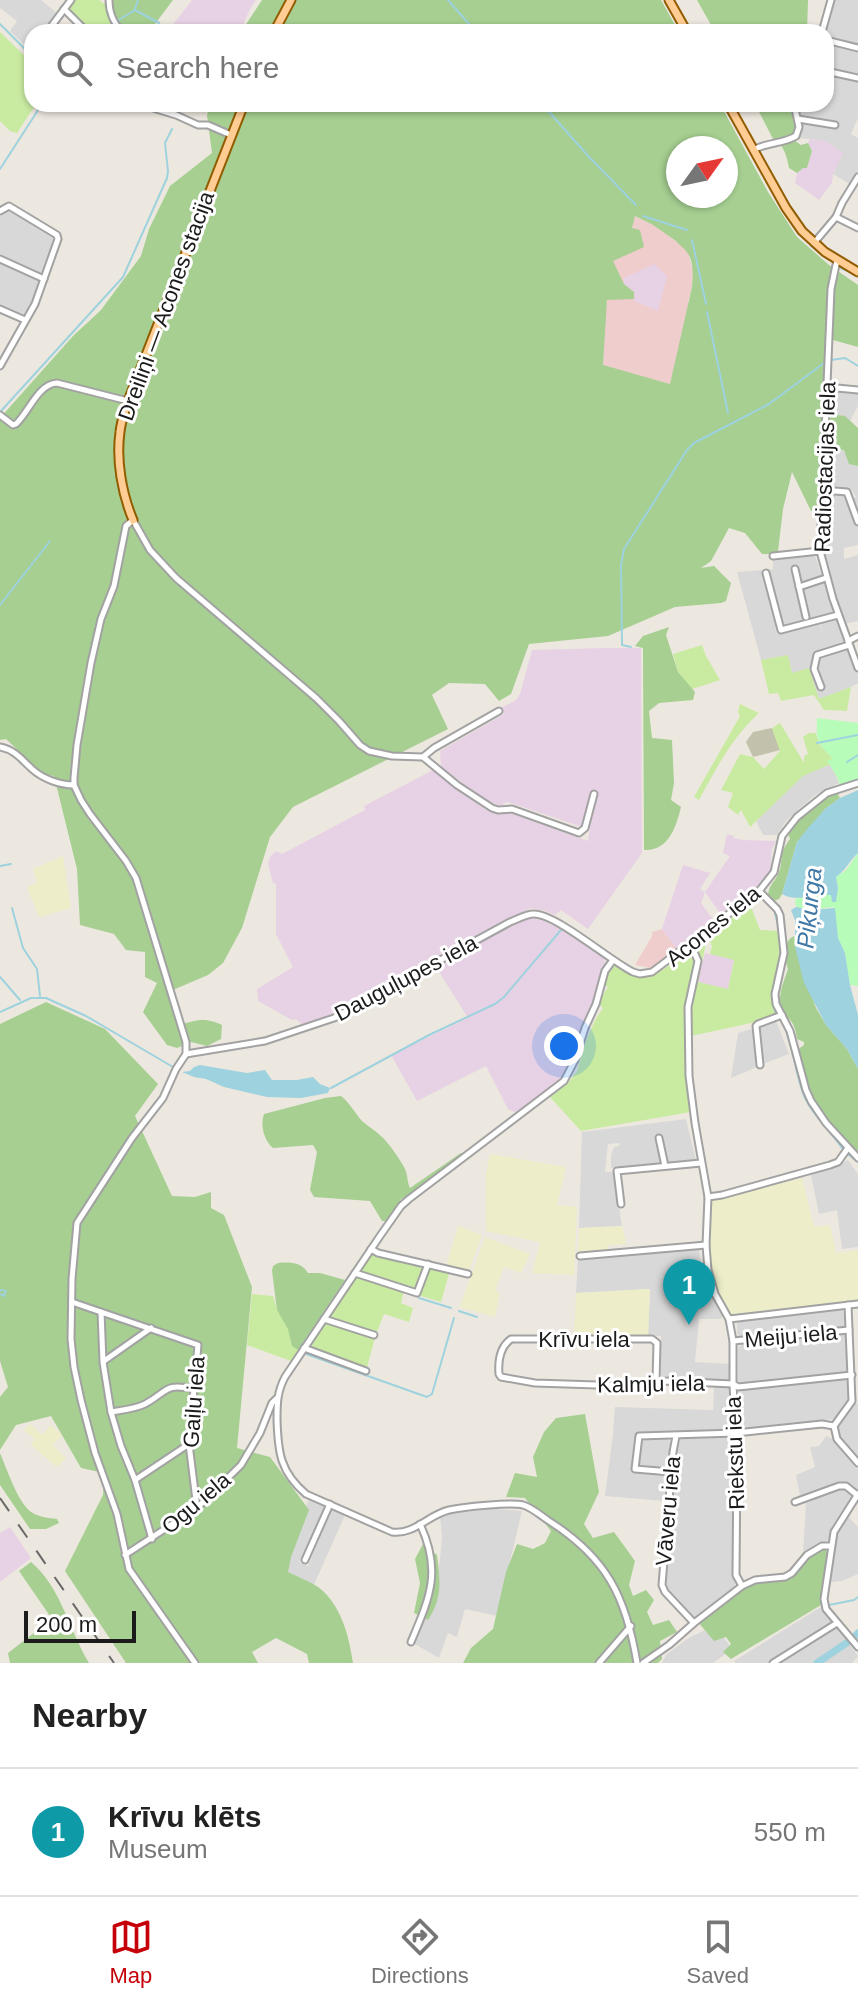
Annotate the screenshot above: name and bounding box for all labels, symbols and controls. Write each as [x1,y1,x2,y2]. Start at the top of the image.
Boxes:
search box [24,24,834,112]
icon: search [52,46,96,90]
text: Search here [116,51,279,84]
north arrow [666,136,738,208]
street label: Dreiliņi — Acones stacija [113,187,219,424]
street label: Radiostacijas iela [810,380,841,553]
water label: Piķurga [791,866,827,950]
street label: Acones iela [661,880,766,972]
street label: Dauguļupes iela [330,930,482,1026]
your location [544,1026,584,1066]
pin: 1 [663,1259,715,1325]
street label: Meiju iela [744,1319,839,1353]
street label: Krīvu iela [538,1327,631,1352]
street label: Gaiļu iela [178,1355,210,1449]
street label: Kalmju iela [597,1371,706,1397]
street label: Riekstu iela [720,1395,749,1510]
street label: Vāveru iela [651,1454,685,1567]
street label: Ogu iela [157,1467,236,1539]
scale bar [24,1607,136,1643]
text: 200 m [36,1612,97,1637]
text: Nearby [32,1696,147,1734]
text: Krīvu klēts [108,1800,261,1833]
text: 1 [51,1817,65,1847]
text: 550 m [754,1817,826,1847]
text: Museum [108,1834,208,1864]
tab: Map [109,1915,153,1989]
tab: Directions [371,1915,469,1989]
tab: Saved [687,1915,749,1989]

